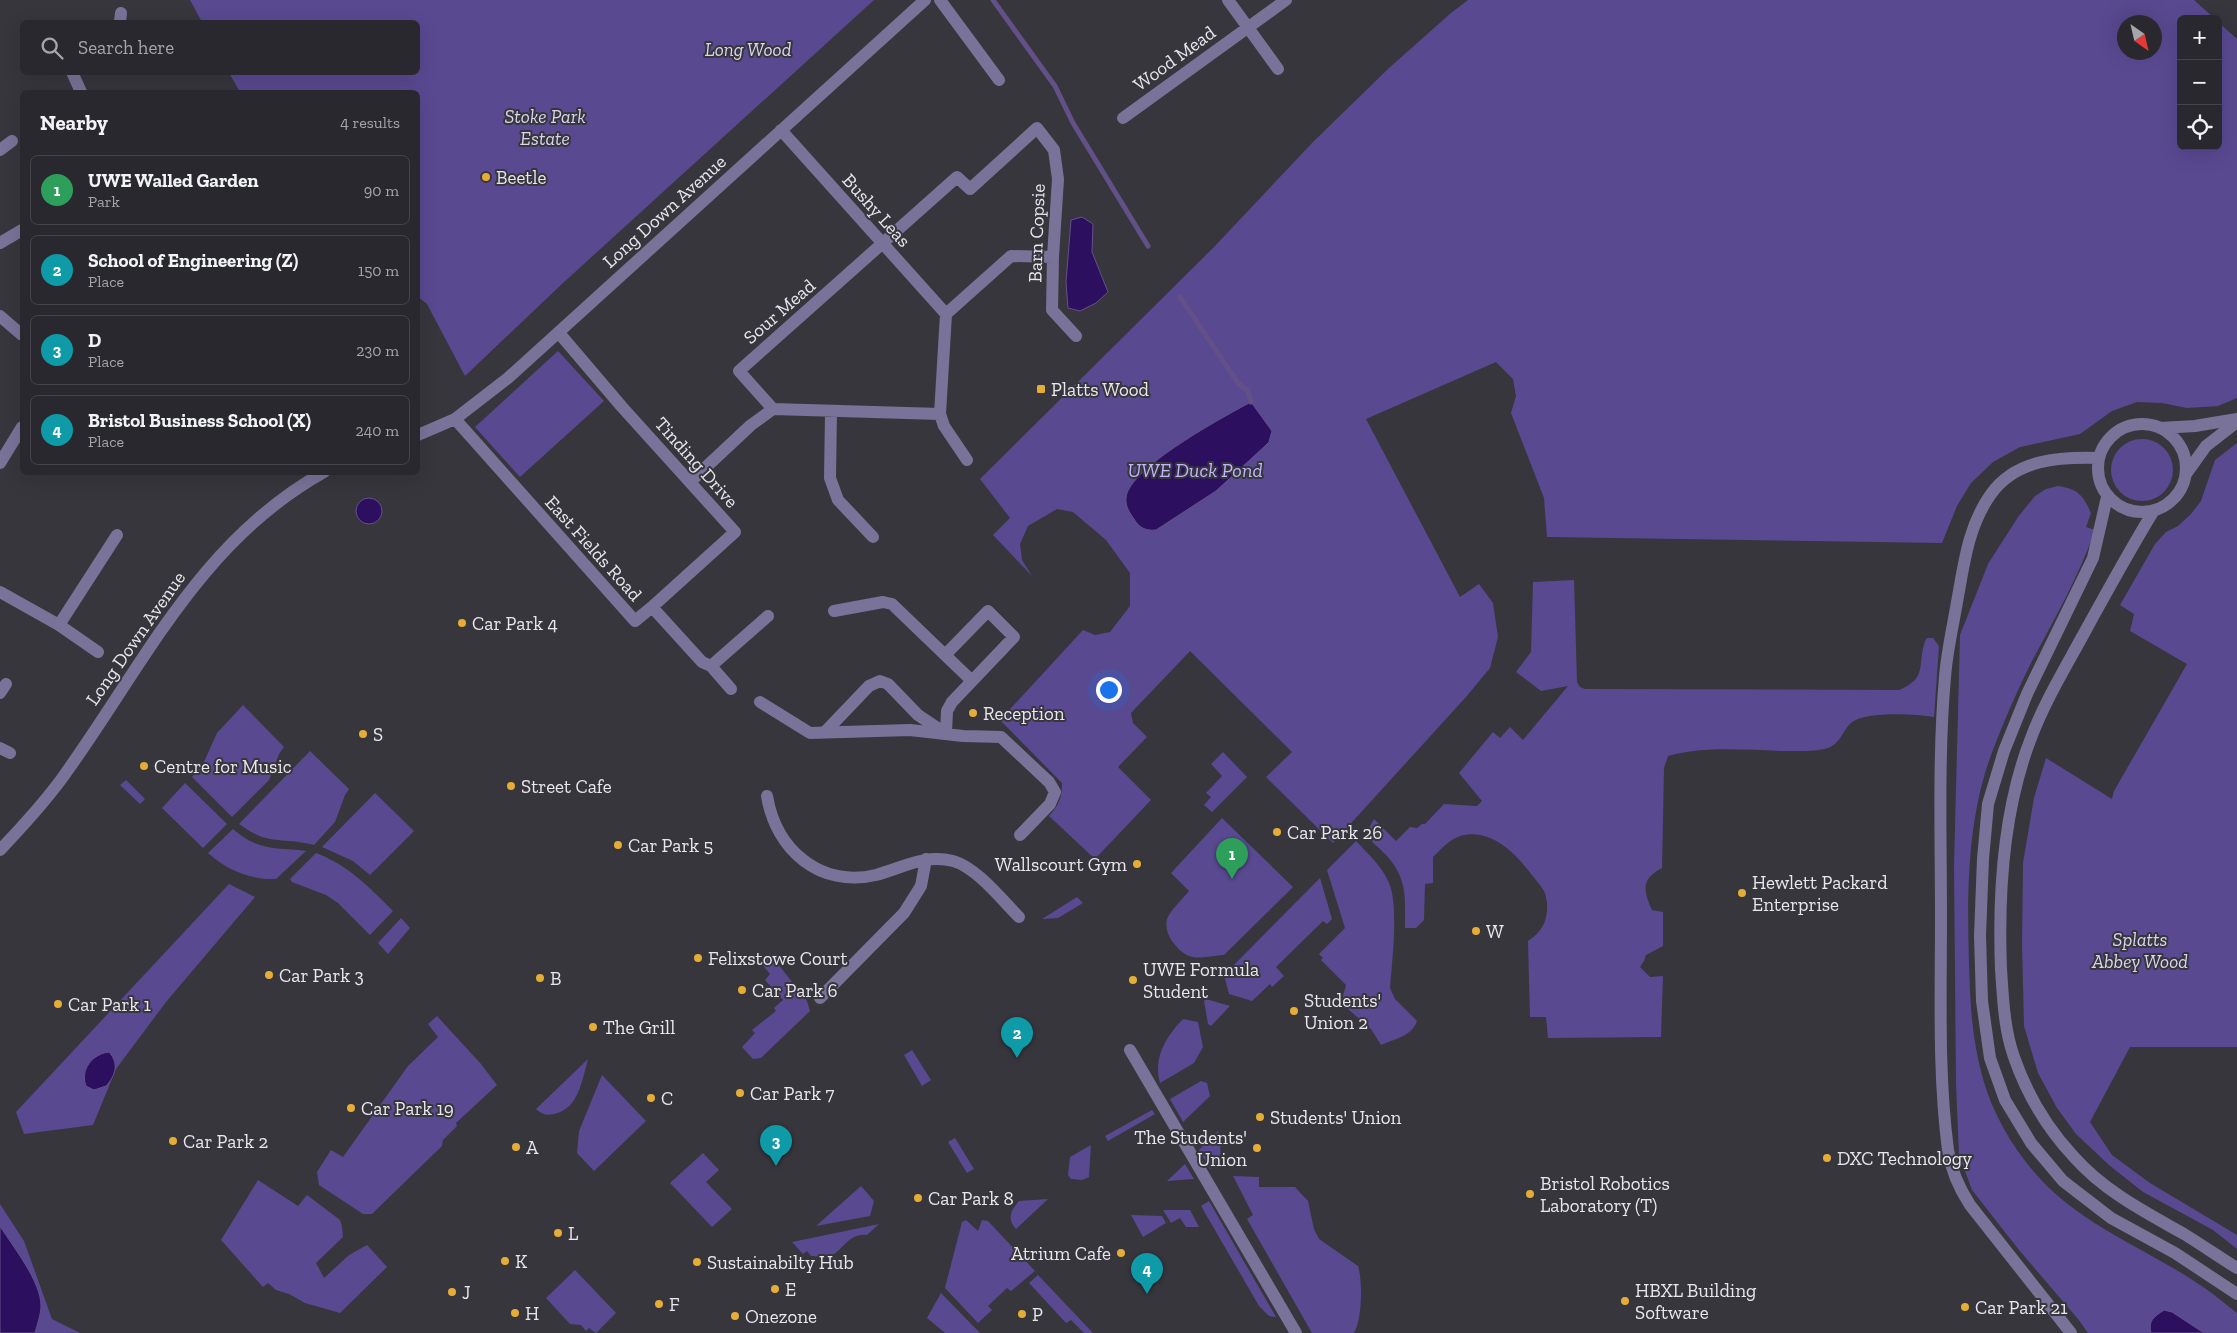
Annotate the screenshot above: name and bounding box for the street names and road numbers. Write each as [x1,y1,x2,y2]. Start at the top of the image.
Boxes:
street label: Wood Mead [1129,21,1220,96]
street label: Long Down Avenue [598,150,731,273]
street label: Bushy Leas [838,169,916,252]
street label: Barn Copsie [1023,183,1050,283]
street label: Sour Mead [739,274,820,349]
street label: Tinding Drive [650,412,743,512]
street label: East Fields Road [540,491,647,606]
street label: Long Down Avenue [81,567,190,710]

